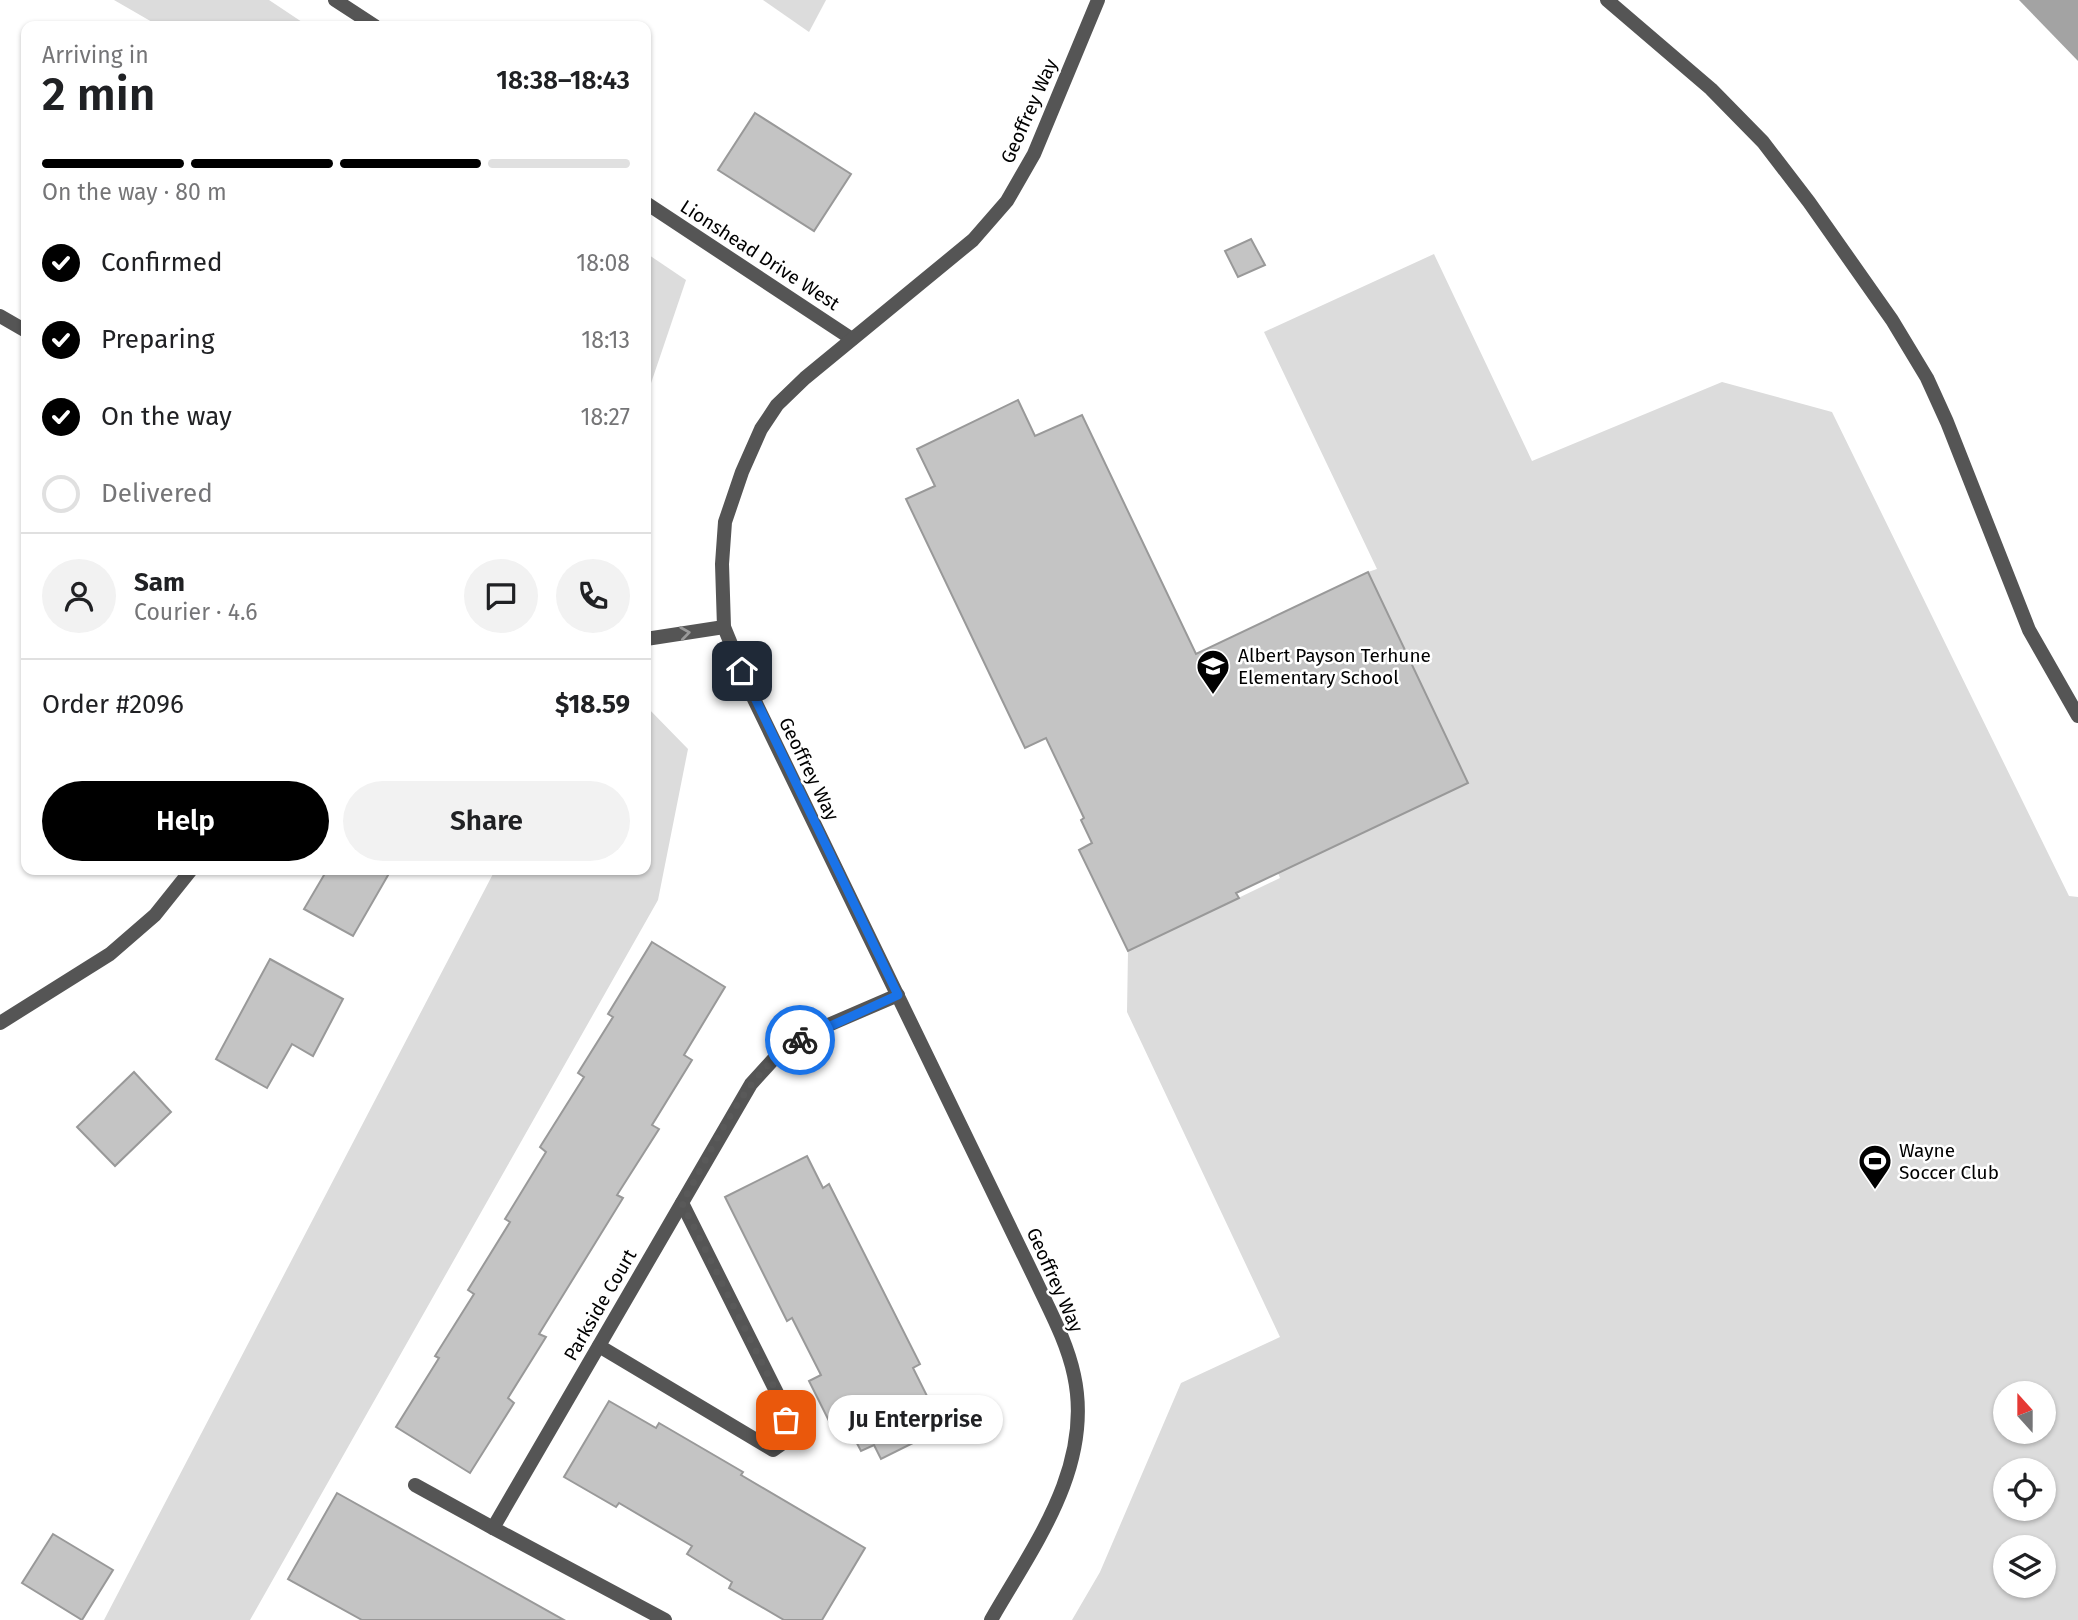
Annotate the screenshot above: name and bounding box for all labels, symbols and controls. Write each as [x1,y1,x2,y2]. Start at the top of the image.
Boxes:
text: Arriving in [42,41,149,69]
street label: Geoffrey Way [996,55,1063,167]
text: 18:38–18:43 [496,65,630,96]
text: 2 min [42,67,155,122]
text: On the way · 80 m [42,178,227,206]
street label: Lionshead Drive West [676,195,844,315]
icon: check [42,244,80,282]
text: Confirmed [101,247,222,278]
text: 18:08 [576,249,630,277]
icon: check [42,321,80,359]
text: Preparing [101,324,214,355]
text: 18:13 [581,326,630,354]
icon: check [42,398,80,436]
text: On the way [101,401,232,432]
text: 18:27 [580,403,630,431]
text: Delivered [101,478,213,509]
button: person [42,559,116,633]
button: chat [464,559,538,633]
button: phone [556,559,630,633]
text: Sam [134,567,185,598]
text: Courier · 4.6 [134,598,258,626]
one-way arrow [679,626,691,641]
pin [712,641,772,701]
place label: Albert Payson Terhune Elementary School [1238,644,1431,689]
school or university icon: Albert Payson Terhune Elementary School [1194,647,1232,696]
icon: home [723,652,761,690]
text: Order #2096 [42,689,184,720]
text: $18.59 [555,689,630,720]
street label: Geoffrey Way [774,714,844,825]
button: Help [42,781,329,861]
button: Share [343,781,630,861]
courier [765,1005,835,1075]
icon: bike [781,1021,819,1059]
place label: Wayne Soccer Club [1899,1139,1999,1184]
sports icon: Wayne Soccer Club [1856,1142,1894,1191]
street label: Geoffrey Way [1022,1224,1089,1336]
street label: Parkside Court [559,1245,641,1365]
north arrow [1993,1381,2056,1444]
map controls [1993,1381,2056,1598]
pin [756,1390,816,1450]
callout: Ju Enterprise [828,1396,1003,1444]
icon: bag [767,1401,805,1439]
text: Ju Enterprise [848,1405,983,1433]
button: locate [1993,1458,2056,1521]
button: layers [1993,1535,2056,1598]

